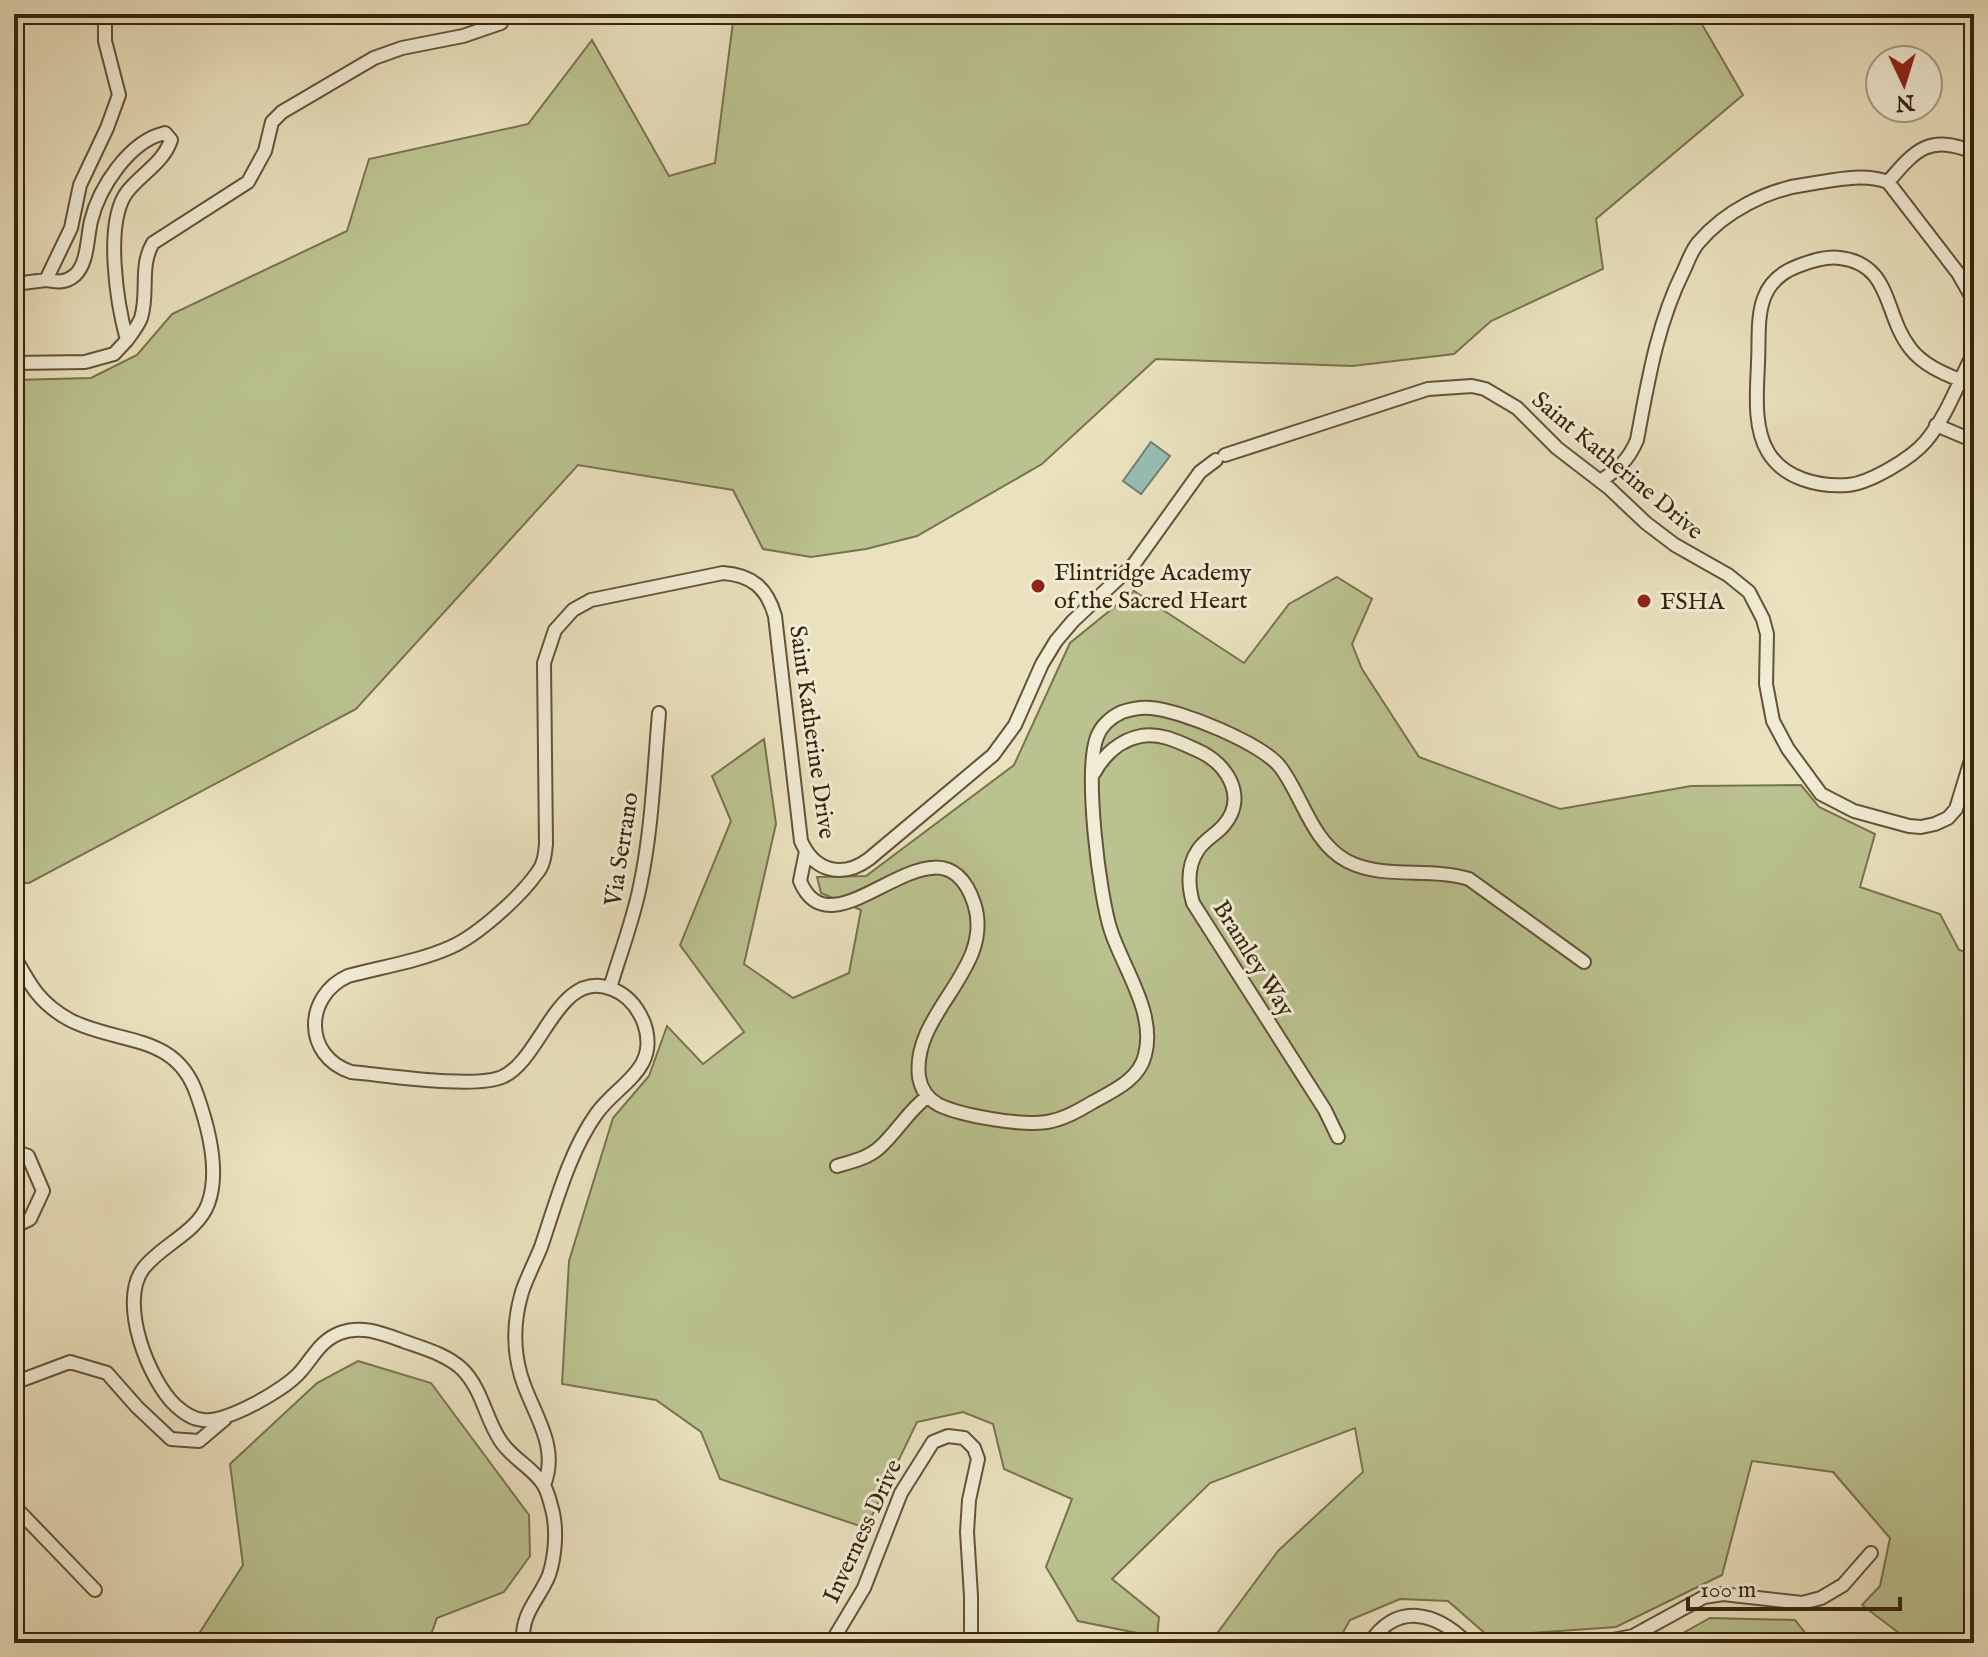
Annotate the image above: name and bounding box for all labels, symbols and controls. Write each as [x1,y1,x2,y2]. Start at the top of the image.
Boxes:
north arrow [1864,44,1944,124]
text: N [1895,87,1917,117]
street label: Saint Katherine Drive [1525,385,1709,547]
place label: Flintridge Academy of the Sacred Heart [1054,558,1251,617]
marker: Flintridge Academy of the Sacred Heart [1029,577,1047,595]
place label: FSHA [1660,587,1725,618]
marker: FSHA [1635,592,1653,610]
street label: Saint Katherine Drive [781,624,842,841]
street label: Via Serrano [598,790,647,909]
street label: Bramley Way [1205,895,1301,1023]
street label: Inverness Drive [817,1455,910,1608]
scale bar [1688,1561,1900,1611]
text: 100 m [1700,1575,1756,1606]

